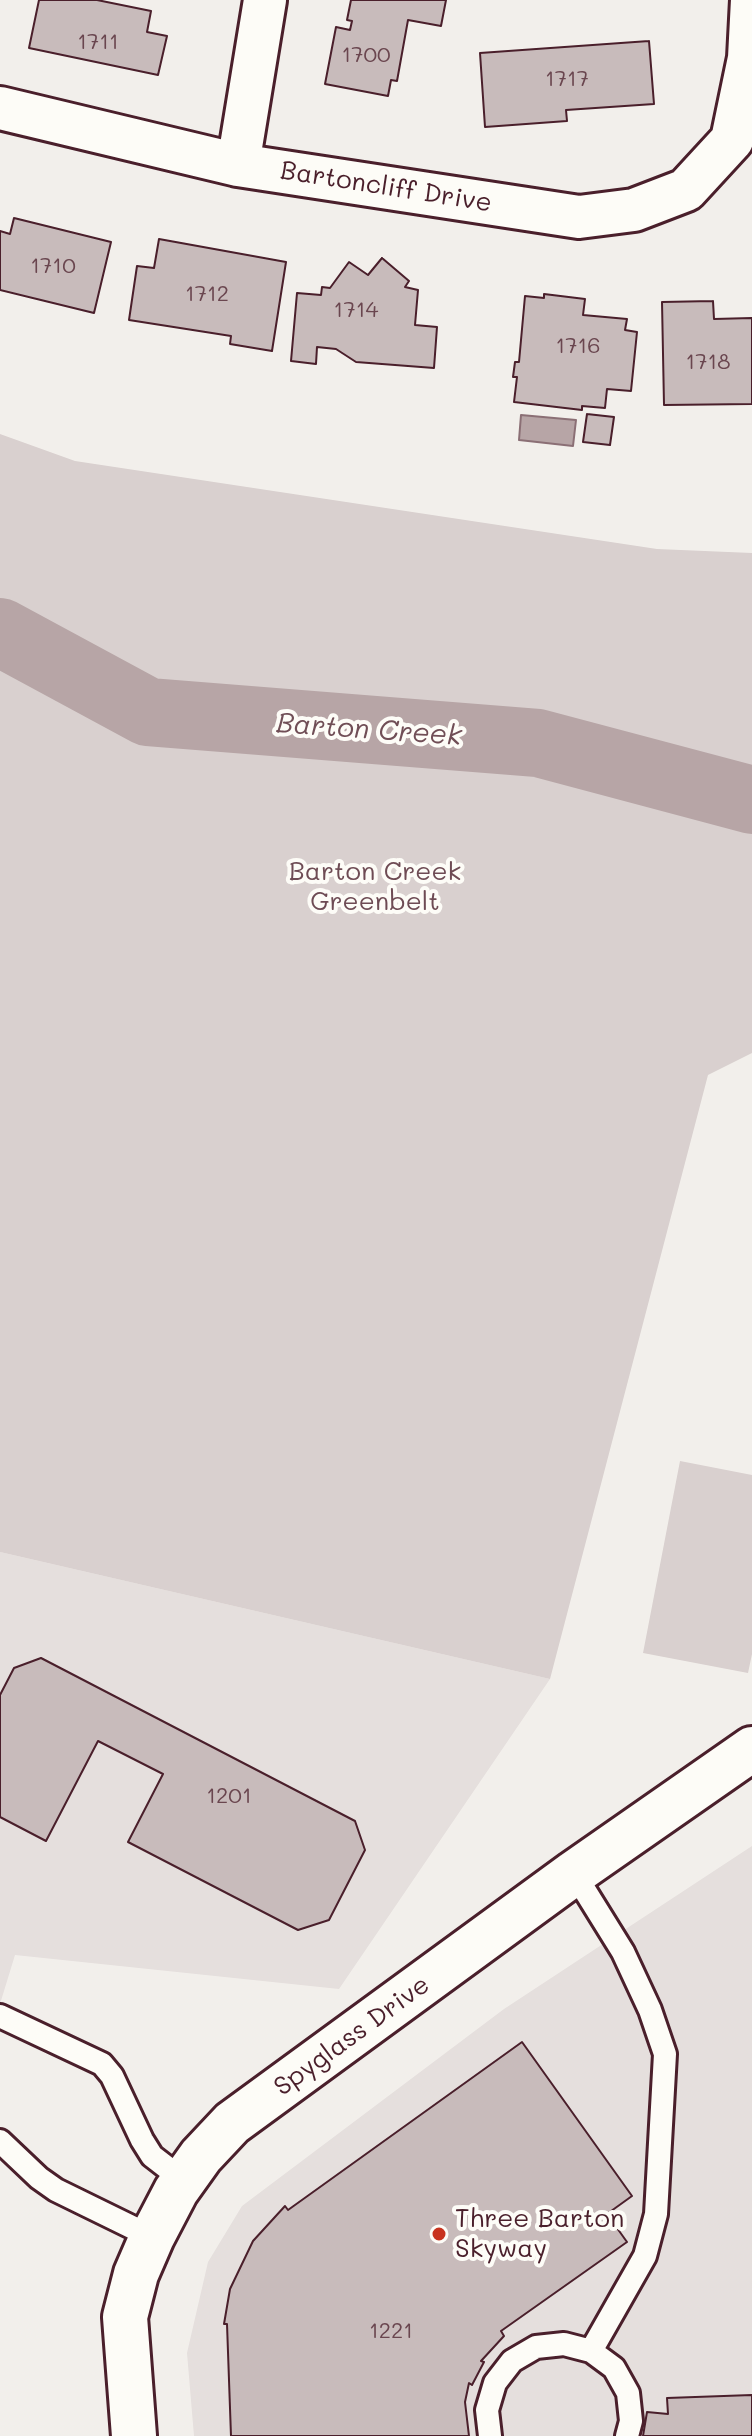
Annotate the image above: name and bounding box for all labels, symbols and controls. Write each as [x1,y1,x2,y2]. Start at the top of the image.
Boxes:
house number: 1711 [77,29,119,55]
house number: 1700 [341,42,391,68]
house number: 1717 [545,66,589,92]
street label: Bartoncliff Drive [278,155,494,219]
house number: 1710 [30,253,76,279]
house number: 1712 [185,281,229,307]
house number: 1714 [334,297,378,323]
house number: 1716 [555,333,601,359]
house number: 1718 [685,349,731,375]
water label: Barton Creek [275,707,463,753]
park label: Barton Creek Greenbelt [289,856,461,918]
house number: 1201 [206,1783,252,1809]
street label: Spyglass Drive [268,1969,436,2103]
place label: Three Barton Skyway [455,2203,624,2264]
marker: Three Barton Skyway [430,2225,448,2243]
house number: 1221 [369,2318,413,2344]

